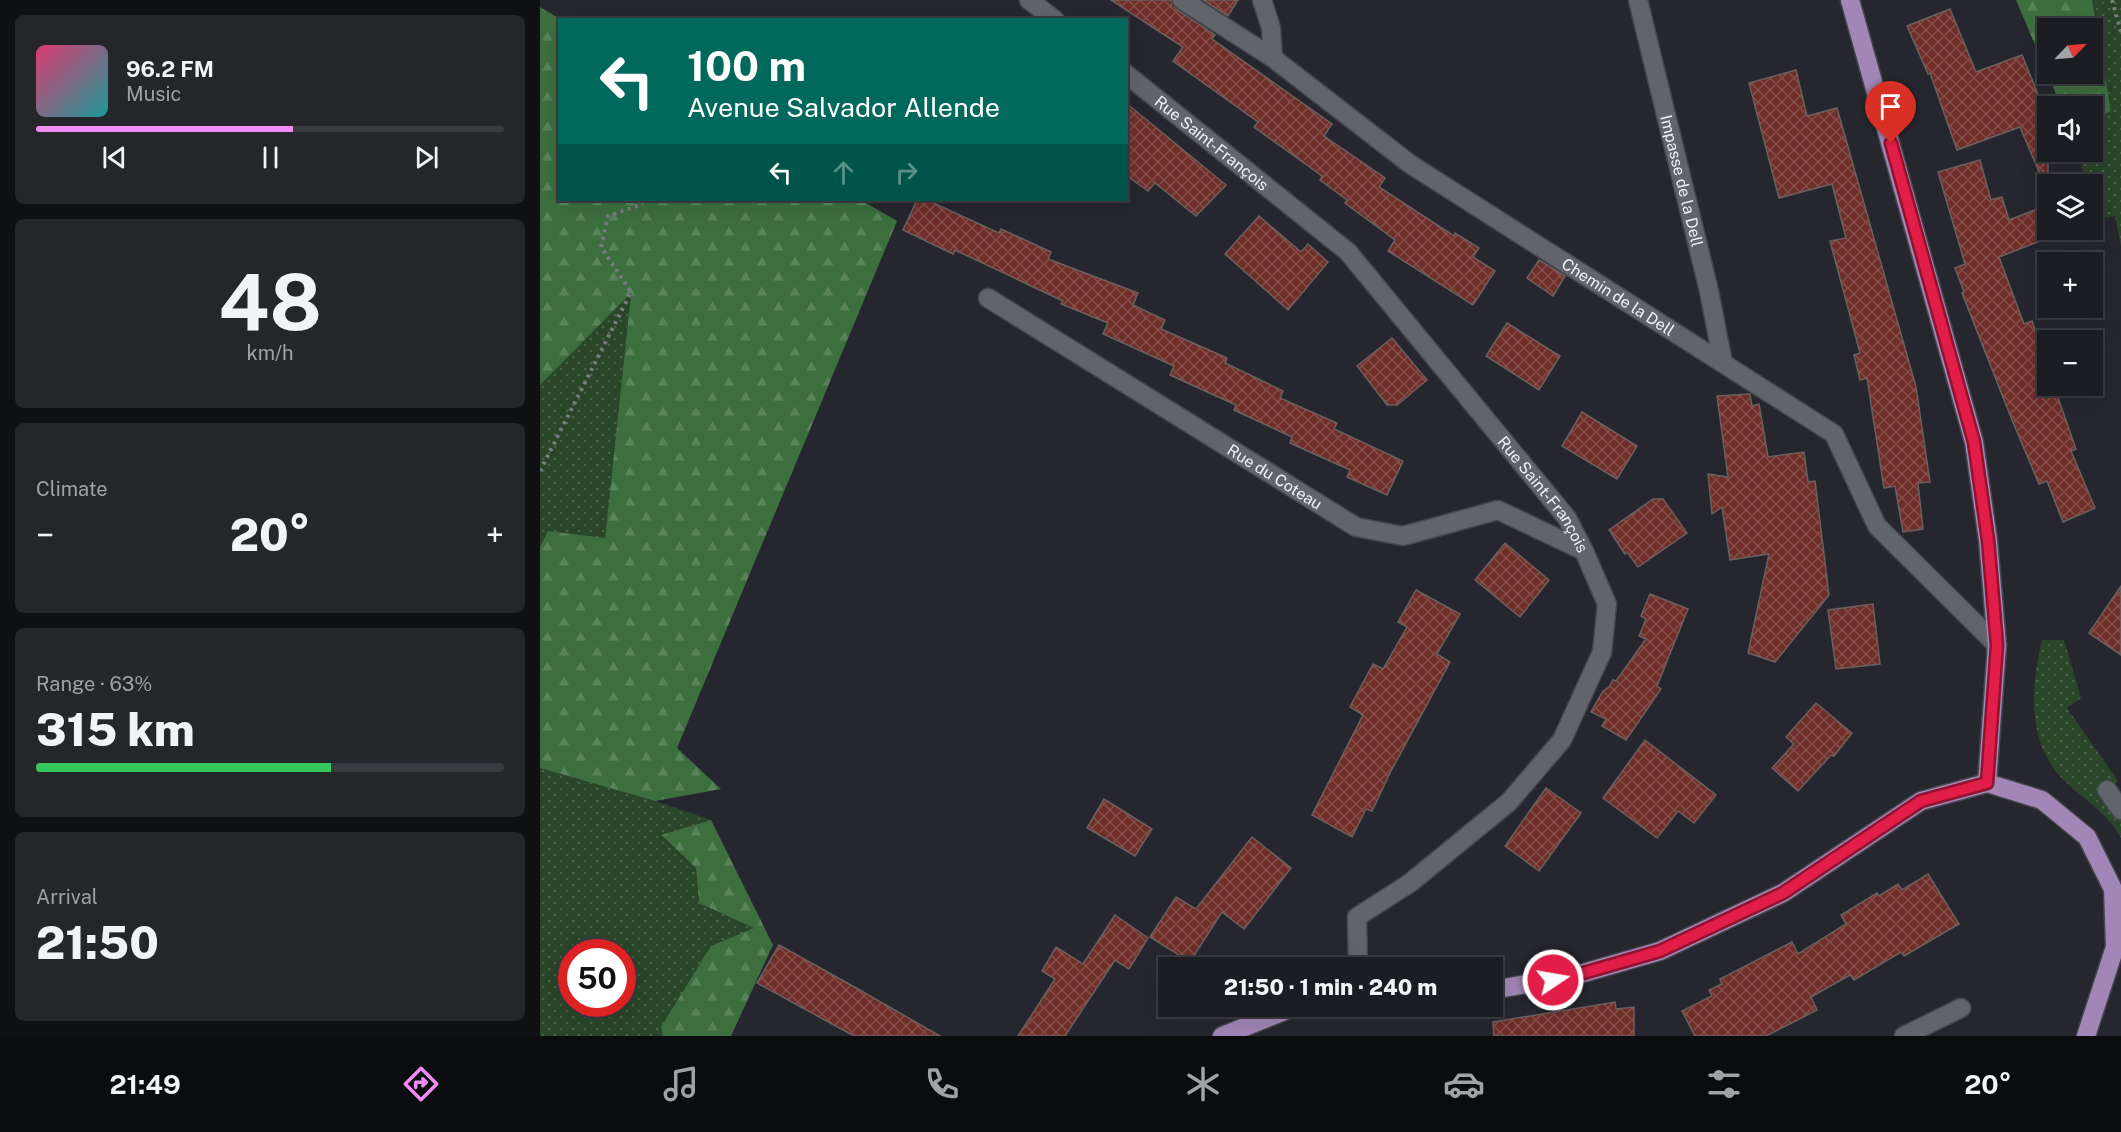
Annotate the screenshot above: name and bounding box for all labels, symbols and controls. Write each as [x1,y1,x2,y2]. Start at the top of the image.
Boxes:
north arrow [2037,18,2103,84]
map controls [2037,18,2103,396]
text: 100 m [687,41,806,90]
icon: left [588,42,666,120]
text: 96.2 FM [126,56,214,82]
pin [1865,81,1916,143]
text: Music [126,82,181,106]
icon: arrive [1874,90,1907,123]
text: Avenue Salvador Allende [687,91,1000,123]
street label: Rue Saint-François [1151,92,1272,195]
button: sound [2037,96,2103,162]
street label: Impasse de la Dell [1656,113,1707,249]
icon: previous [98,141,131,174]
icon: pause [254,141,287,174]
icon: next [410,141,443,174]
icon: left [764,156,797,189]
icon: ahead [827,156,860,189]
icon: right [890,156,923,189]
button: layers [2037,174,2103,240]
button: + [2037,252,2103,318]
street label: Chemin de la Dell [1558,254,1678,340]
text: 48 [218,256,322,348]
button: − [2037,330,2103,396]
text: km/h [246,341,294,365]
street label: Rue Saint-François [1494,432,1592,556]
street label: Rue du Coteau [1224,440,1326,514]
text: Climate [36,477,108,501]
text: 20° [230,508,310,561]
text: − [36,516,54,554]
text: + [486,516,504,554]
text: Range · 63% [36,672,152,696]
text: 315 km [36,703,195,756]
text: Arrival [36,885,98,909]
text: 21:50 [36,916,159,969]
speed limit sign: 50 [558,939,636,1017]
position arrow [1521,948,1585,1012]
text: 21:50 · 1 min · 240 m [1224,974,1437,1000]
icon: directions [400,1063,442,1105]
icon: music [660,1063,702,1105]
icon: phone [921,1063,963,1105]
icon: climate [1182,1063,1224,1105]
icon: car [1443,1063,1485,1105]
icon: filters [1703,1063,1745,1105]
text: 21:49 [109,1068,181,1100]
text: 20° [1964,1068,2012,1100]

